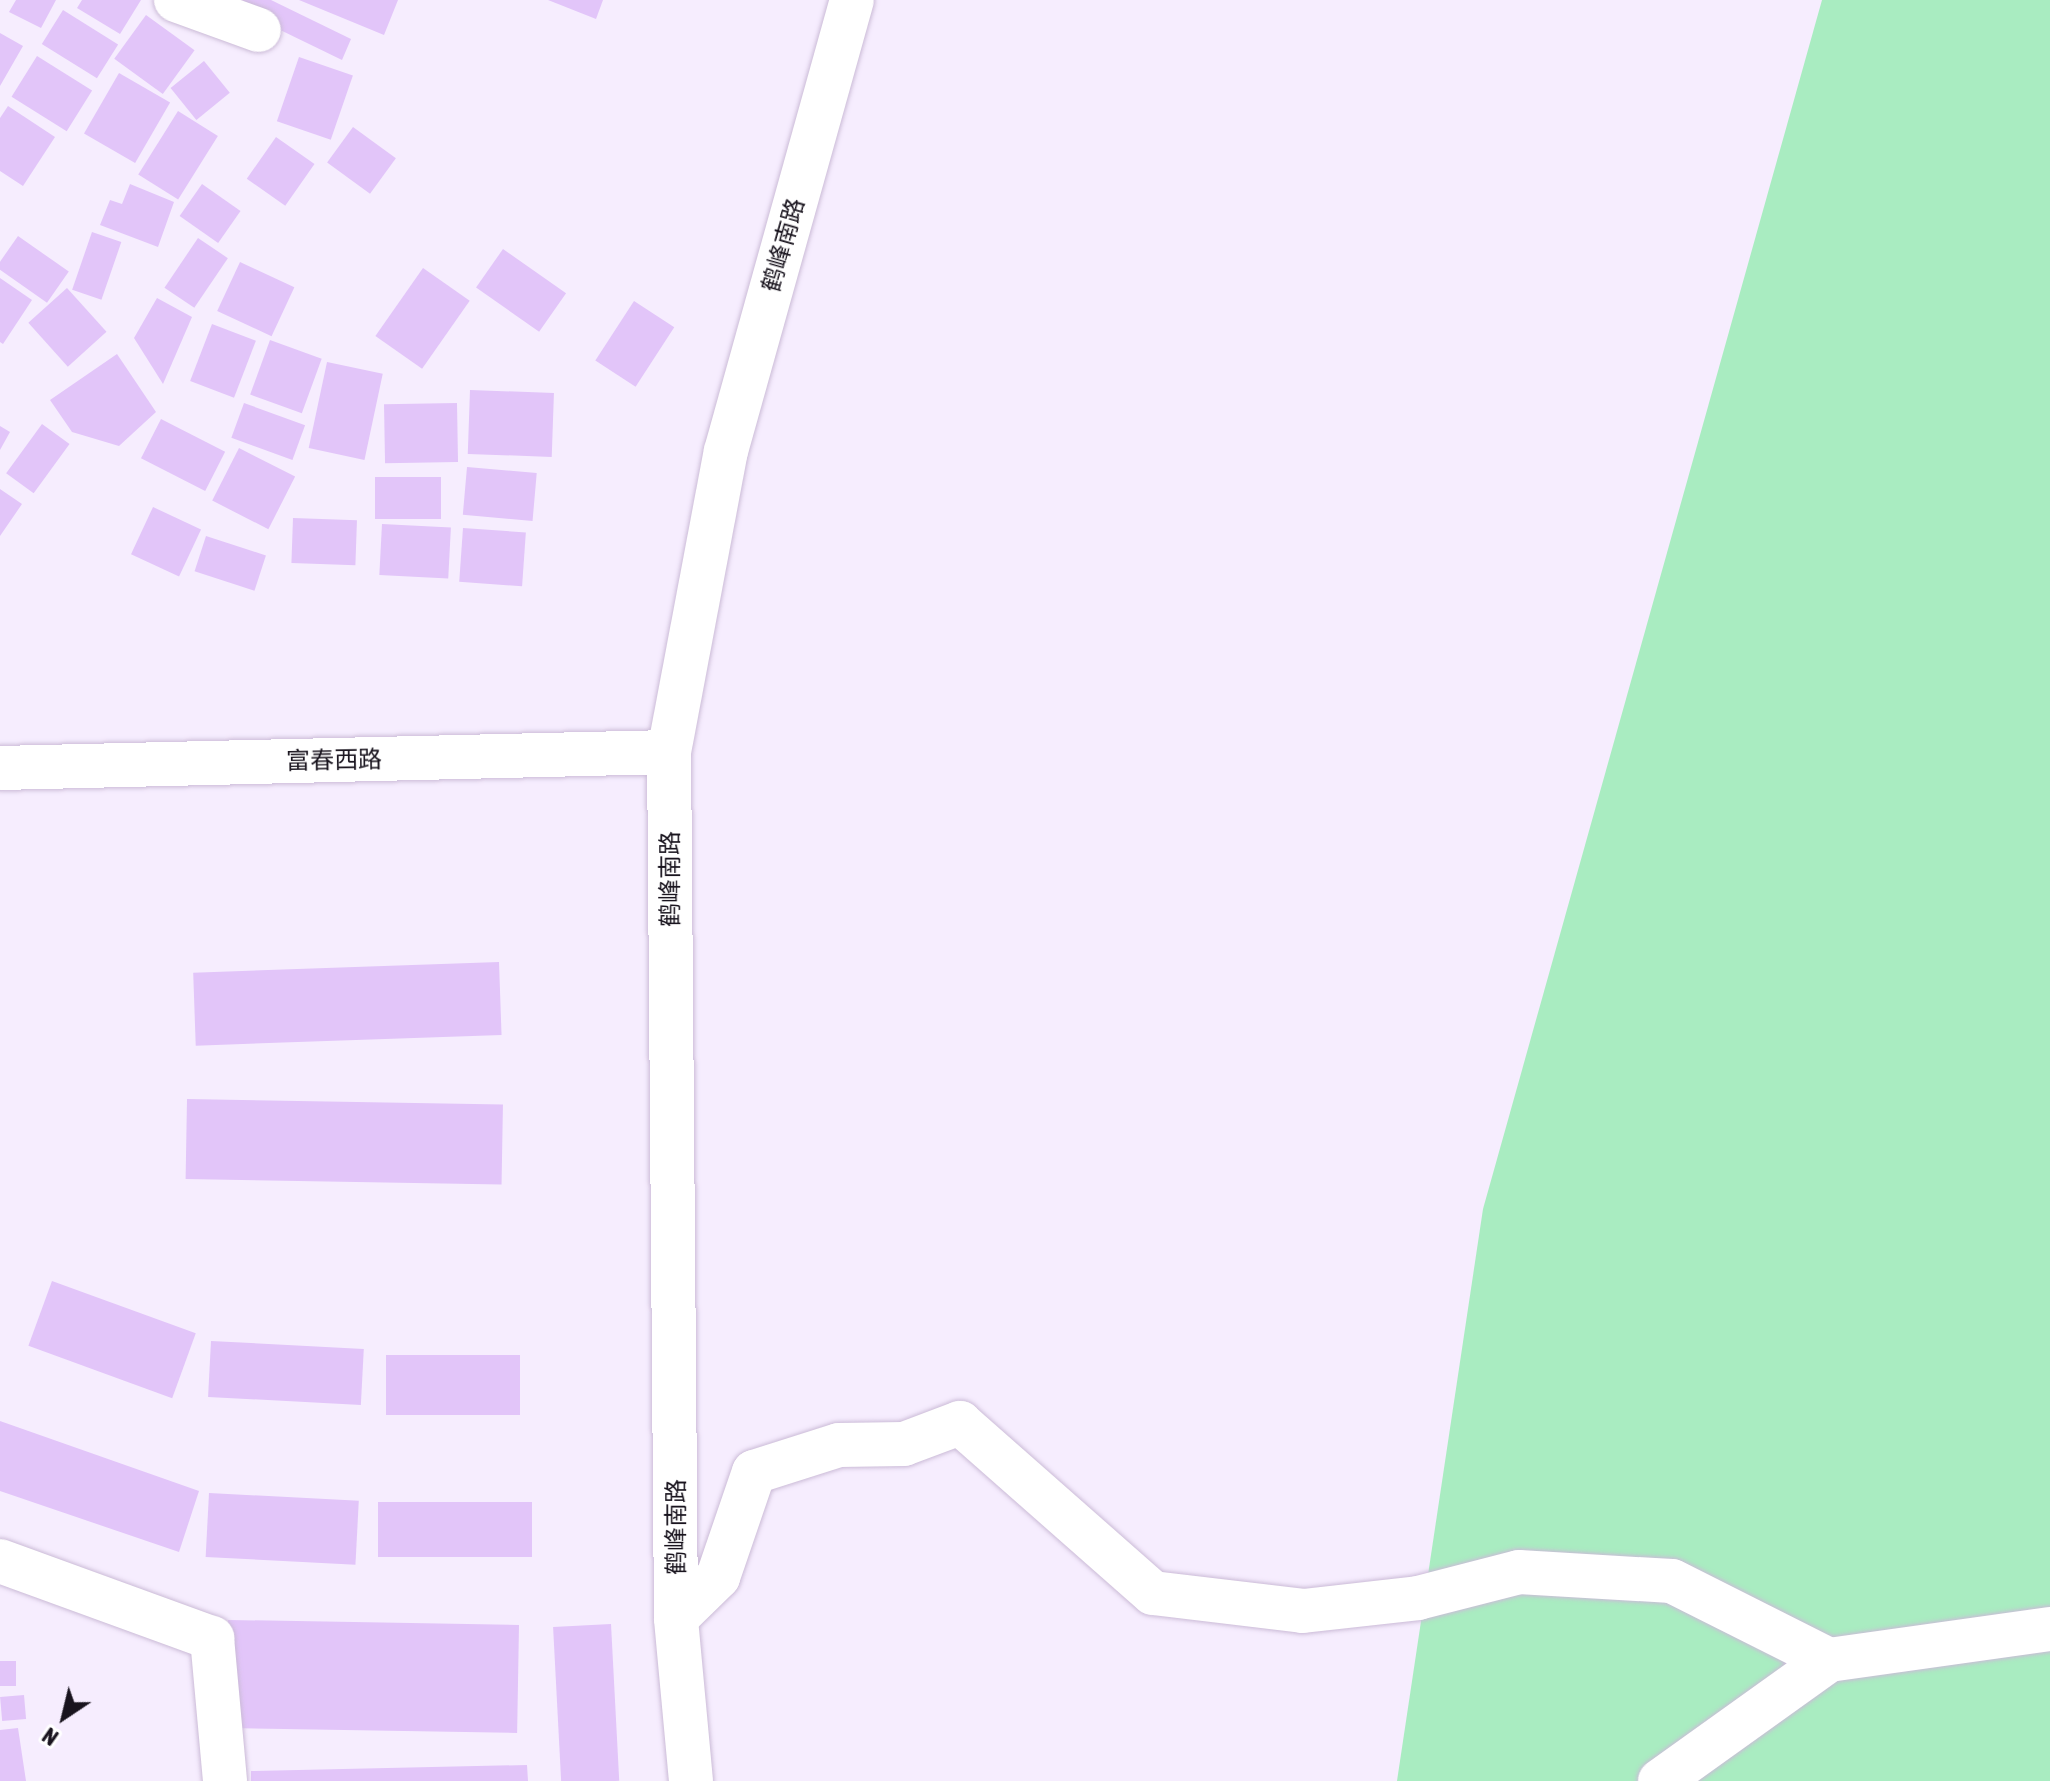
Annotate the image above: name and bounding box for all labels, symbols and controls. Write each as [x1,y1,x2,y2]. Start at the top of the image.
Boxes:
street label: 鹤峰南路 [756,195,810,295]
street label: 富春西路 [286,745,382,775]
street label: 鹤峰南路 [656,831,684,927]
street label: 鹤峰南路 [662,1479,690,1575]
north arrow [24,1677,104,1757]
text: N [37,1722,63,1751]

